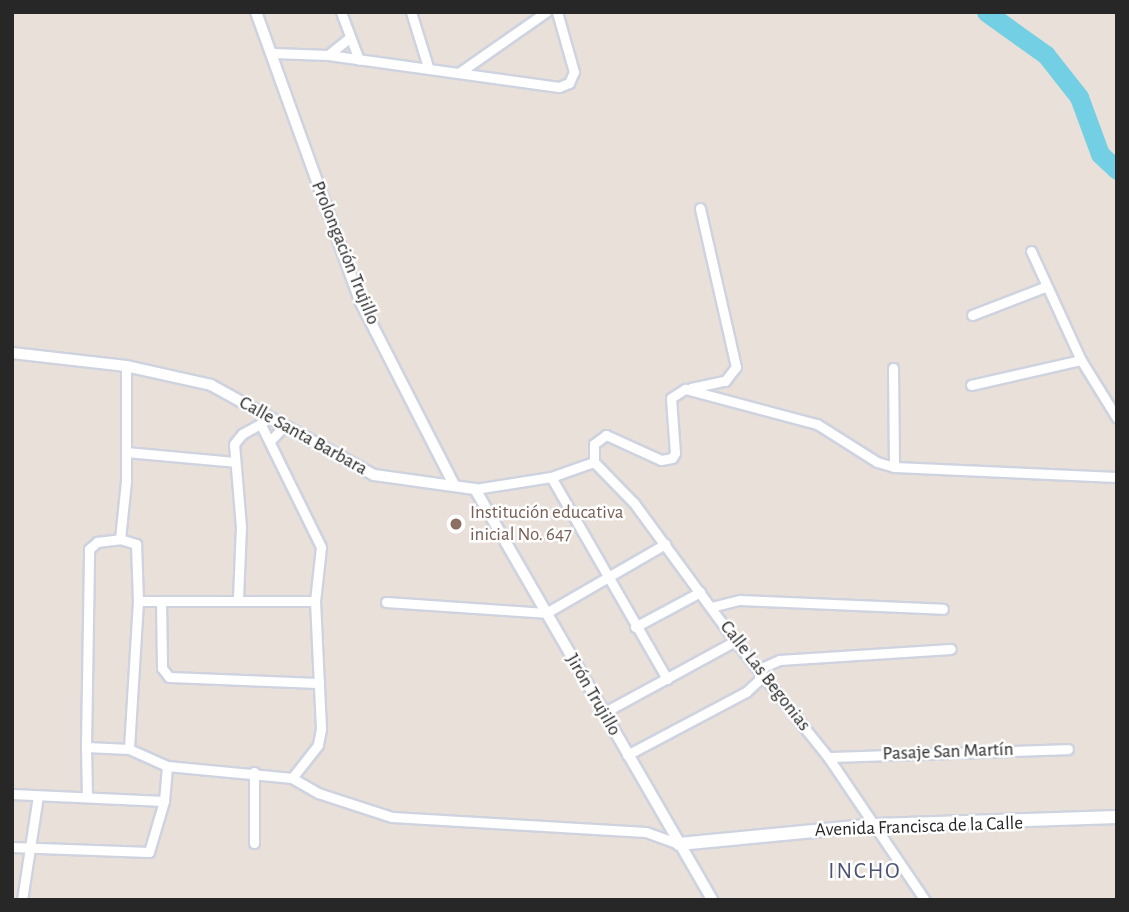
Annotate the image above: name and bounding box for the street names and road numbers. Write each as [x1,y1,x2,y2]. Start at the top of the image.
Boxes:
street label: Prolongación Trujillo [306,178,384,328]
street label: Calle Santa Barbara [235,391,371,481]
street label: Calle Las Begonias [715,616,815,736]
street label: Jirón Trujillo [560,650,626,740]
street label: Pasaje San Martín [882,738,1014,766]
street label: Avenida Francisca de la Calle [815,812,1023,842]

